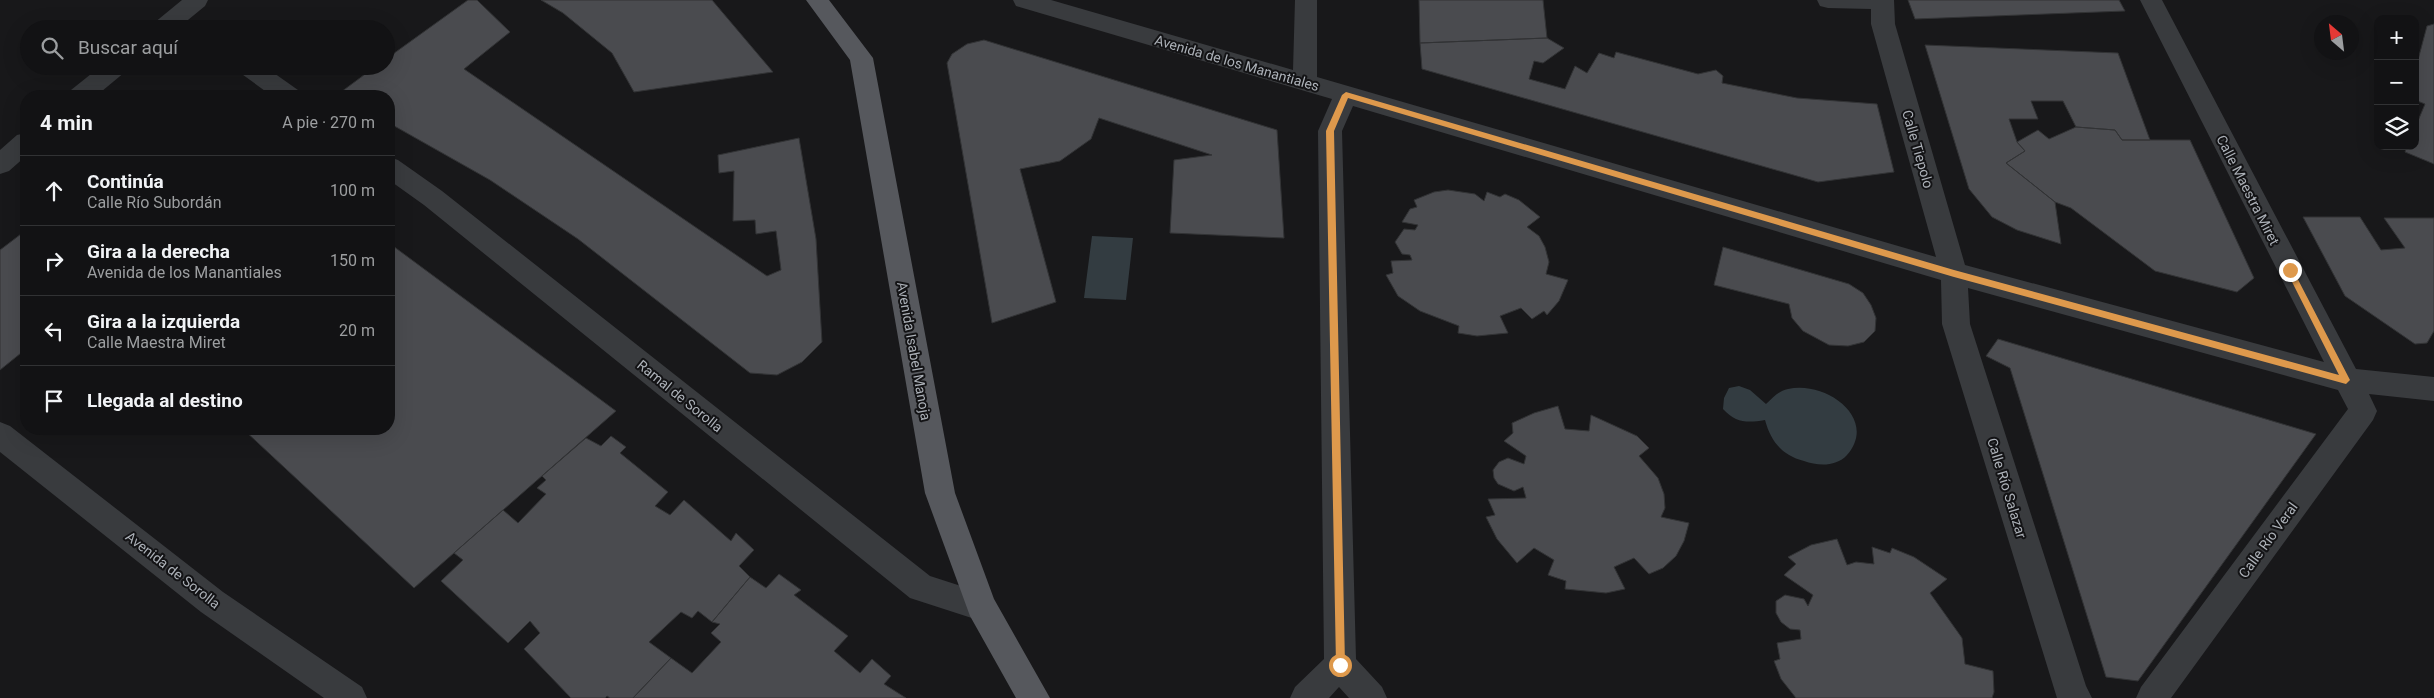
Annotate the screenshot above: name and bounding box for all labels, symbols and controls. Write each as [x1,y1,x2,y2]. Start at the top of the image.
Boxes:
north arrow [2314,15,2359,60]
map controls [2374,15,2419,150]
button: + [2374,15,2419,60]
search box [20,20,395,75]
street label: Avenida de los Manantiales [1153,32,1321,94]
icon: search [38,34,66,62]
text: Buscar aquí [78,36,178,59]
button: − [2374,60,2419,105]
button: layers [2374,105,2419,150]
street label: Calle Tiepolo [1899,108,1937,190]
text: 4 min [40,111,93,135]
text: A pie · 270 m [282,113,375,132]
street label: Calle Maestra Miret [2213,132,2283,248]
text: Continúa [87,170,164,193]
icon: ahead [40,177,68,205]
text: 100 m [330,181,375,200]
text: Calle Río Subordán [87,193,222,212]
text: Gira a la derecha [87,240,230,263]
icon: right [40,247,68,275]
text: 150 m [330,251,375,270]
route end [2279,259,2302,282]
text: Avenida de los Manantiales [87,263,282,282]
street label: Avenida Isabel Manoja [894,280,934,422]
text: Gira a la izquierda [87,310,240,333]
icon: left [40,317,68,345]
text: 20 m [339,321,375,340]
text: Calle Maestra Miret [87,333,226,352]
street label: Ramal de Sorolla [634,357,726,435]
icon: arrive [40,387,68,415]
text: Llegada al destino [87,389,243,412]
street label: Calle Río Salazar [1984,436,2030,540]
street label: Calle Río Veral [2235,499,2301,581]
street label: Avenida de Sorolla [123,528,223,612]
route start [1329,654,1352,677]

